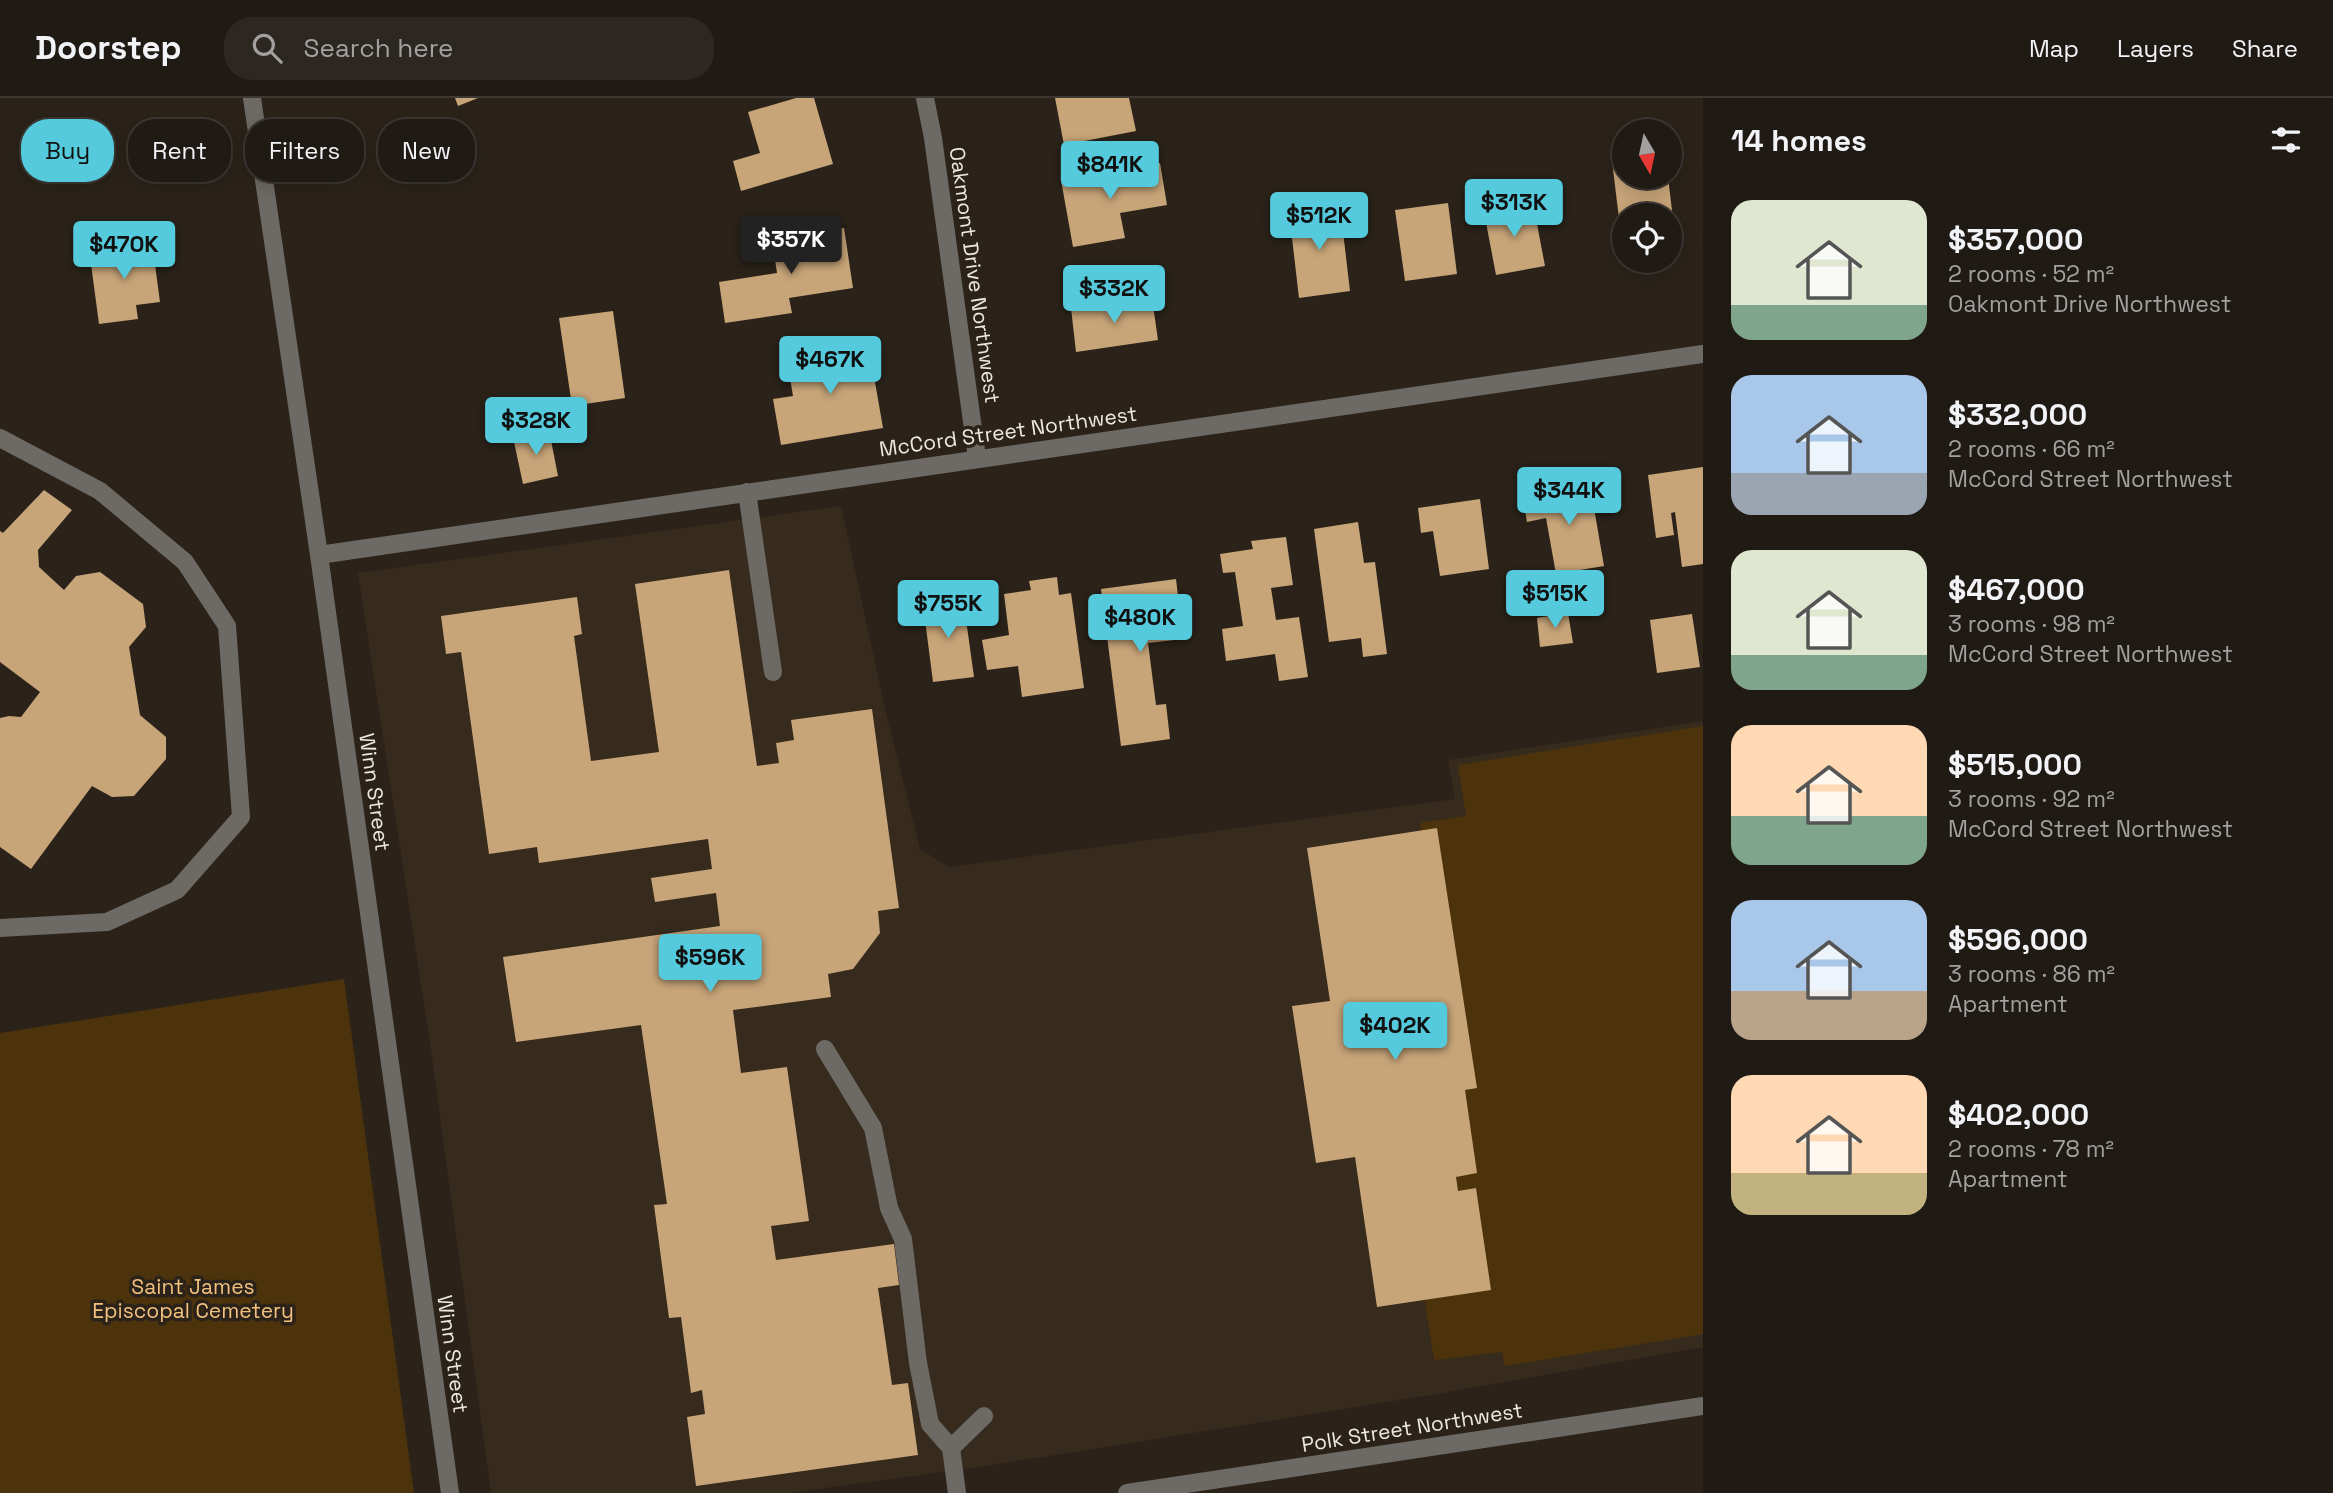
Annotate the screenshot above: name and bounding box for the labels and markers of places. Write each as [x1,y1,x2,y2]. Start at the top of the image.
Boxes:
pin: $841K [1061,141,1159,201]
pin: $313K [1465,180,1563,239]
pin: $512K [1270,192,1368,252]
pin: $357K [742,216,840,276]
pin: $470K [75,222,173,281]
pin: $332K [1065,266,1163,325]
pin: $467K [781,336,879,396]
pin: $328K [487,398,585,457]
pin: $344K [1520,468,1618,527]
pin: $515K [1506,570,1604,630]
pin: $755K [899,580,997,640]
pin: $480K [1091,594,1189,654]
pin: $596K [661,934,759,994]
pin: $402K [1346,1002,1444,1062]

